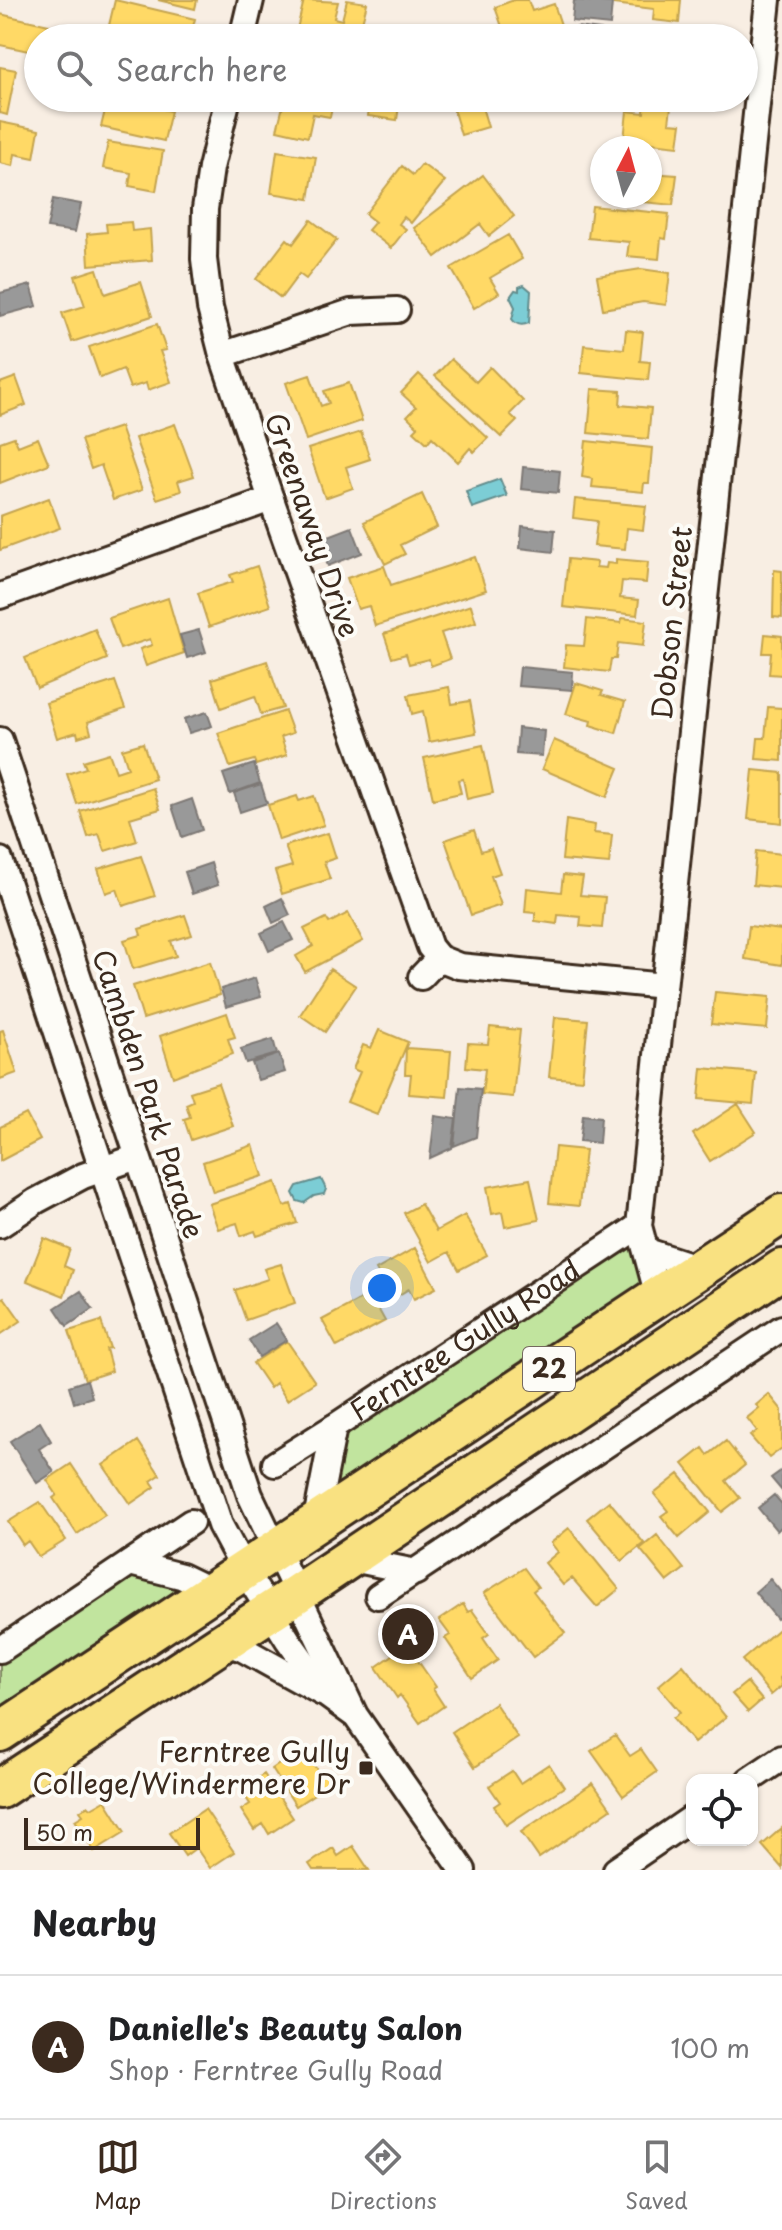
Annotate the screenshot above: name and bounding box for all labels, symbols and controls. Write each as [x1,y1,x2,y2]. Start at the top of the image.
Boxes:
search box [24,24,758,112]
icon: search [52,46,96,90]
text: Search here [116,46,288,91]
north arrow [590,136,662,208]
street label: Greenaway Drive [255,406,372,643]
street label: Dobson Street [639,524,702,722]
street label: Cambden Park Parade [82,943,217,1244]
street label: Ferntree Gully Road [341,1248,588,1431]
your location [362,1268,402,1308]
road number: 22 [523,1347,575,1391]
pin: A [382,1604,434,1664]
place label: Ferntree Gully College/Windermere Dr [32,1729,350,1804]
marker: Ferntree Gully College/Windermere Dr [357,1759,375,1777]
map controls [686,1774,758,1846]
button: locate [686,1774,758,1846]
scale bar [24,1814,200,1850]
text: 50 m [36,1815,93,1848]
text: Nearby [32,1896,157,1948]
text: Danielle's Beauty Salon [108,2005,463,2050]
text: A [48,2028,68,2067]
text: 100 m [670,2028,750,2067]
text: Shop · Ferntree Gully Road [108,2050,443,2089]
tab: Map [94,2135,141,2216]
tab: Directions [330,2135,437,2216]
tab: Saved [625,2135,688,2216]

